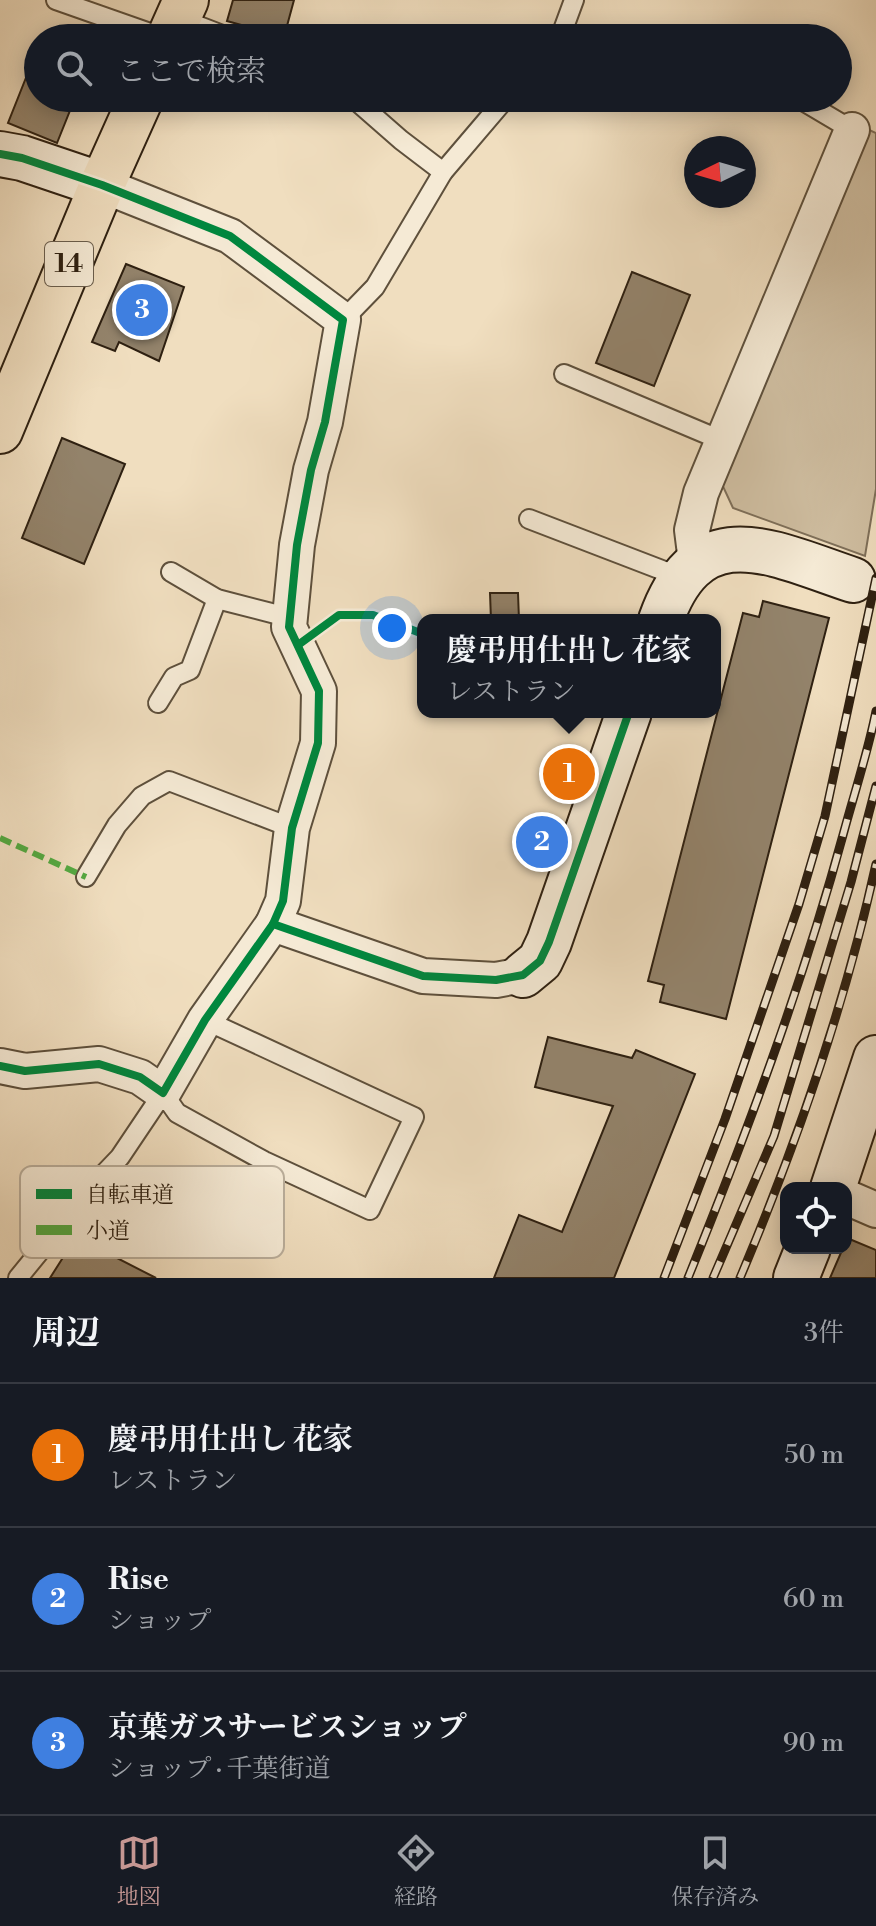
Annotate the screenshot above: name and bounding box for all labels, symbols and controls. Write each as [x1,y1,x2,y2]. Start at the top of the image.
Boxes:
search box [24,24,852,112]
icon: search [52,46,96,90]
text: ここで検索 [116,53,266,91]
north arrow [684,136,756,208]
road number: 14 [45,242,93,286]
pin: 3 [116,280,168,340]
your location [372,608,412,648]
popup [417,614,721,718]
text: 慶弔用仕出し 花家 [447,632,691,670]
text: レストラン [447,676,576,708]
pin: 1 [543,744,595,804]
pin: 2 [516,812,568,872]
legend [20,1166,284,1258]
text: 自転車道 [86,1182,174,1209]
map controls [780,1182,852,1254]
button: locate [780,1182,852,1254]
text: 小道 [86,1218,130,1245]
text: 周辺 [32,1313,100,1355]
text: 3件 [804,1317,844,1349]
text: 慶弔用仕出し 花家 [108,1421,353,1459]
text: 1 [52,1439,64,1471]
text: 50 m [784,1439,844,1471]
text: レストラン [108,1465,237,1497]
text: Rise [108,1561,169,1599]
text: 2 [50,1583,66,1615]
text: 60 m [783,1583,844,1615]
text: ショップ [108,1605,211,1637]
text: 京葉ガスサービスショップ [108,1709,467,1747]
text: 3 [50,1727,66,1759]
text: 90 m [783,1727,844,1759]
text: ショップ · 千葉街道 [108,1753,331,1785]
tab: 地図 [117,1831,161,1911]
tab: 経路 [394,1831,438,1911]
tab: 保存済み [671,1831,759,1911]

